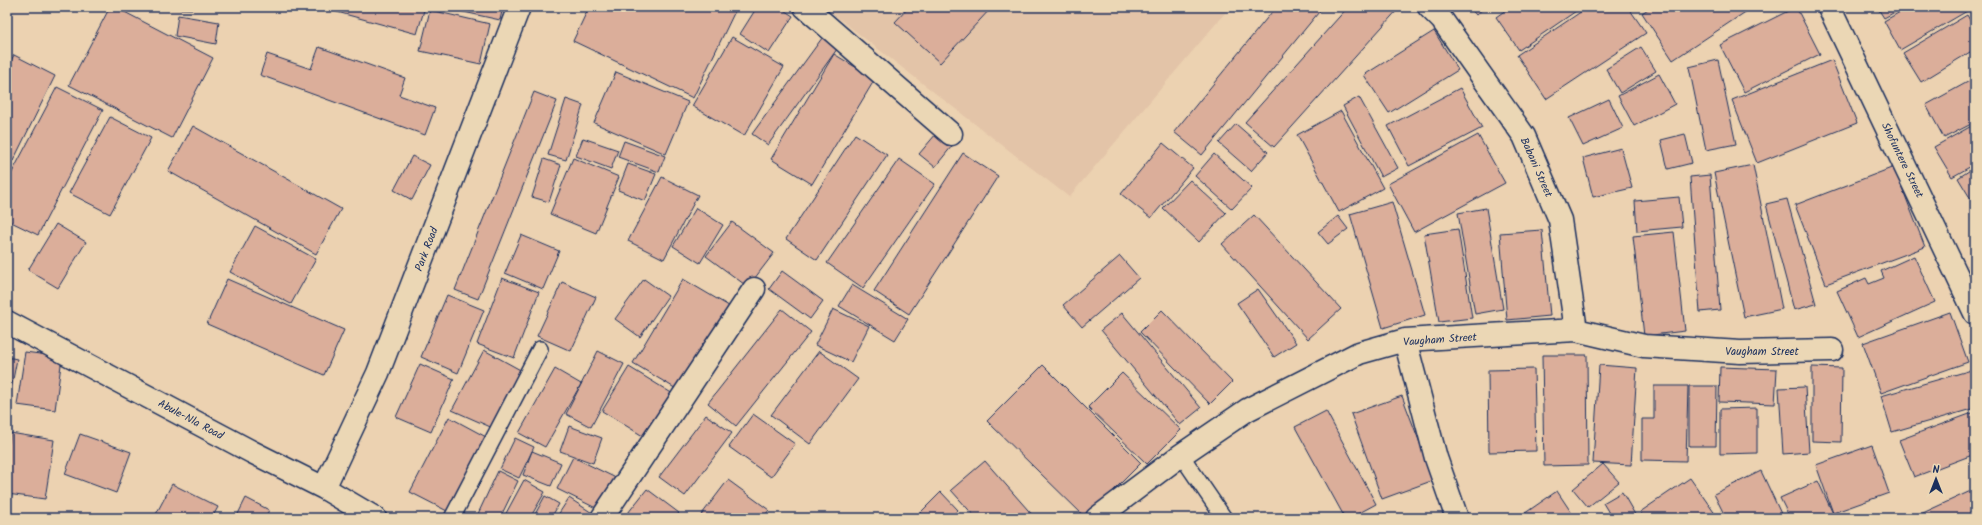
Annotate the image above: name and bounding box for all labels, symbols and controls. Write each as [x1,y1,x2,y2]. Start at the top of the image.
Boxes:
street label: Shofuntere Street [1876,120,1929,202]
street label: Babani Street [1515,135,1558,201]
street label: Park Road [410,224,444,274]
street label: Vaugham Street [1403,328,1478,352]
street label: Vaugham Street [1725,343,1800,361]
street label: Abule-Nla Road [154,395,227,445]
north arrow [1916,459,1956,499]
text: N [1933,461,1940,479]

